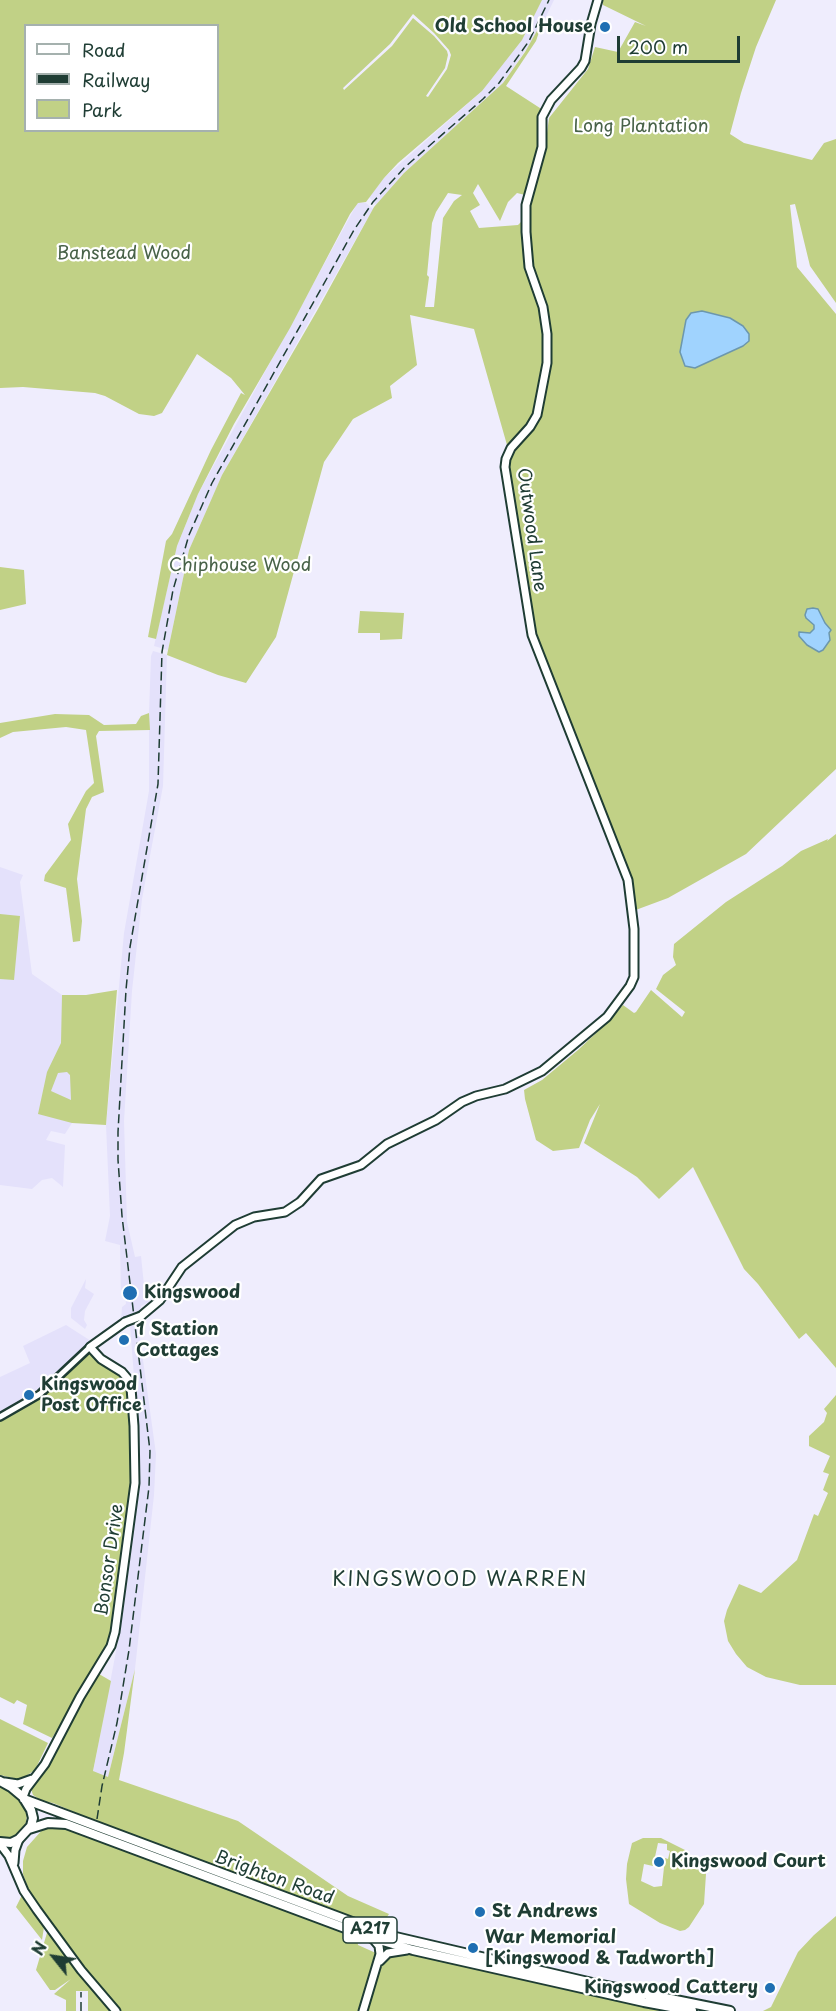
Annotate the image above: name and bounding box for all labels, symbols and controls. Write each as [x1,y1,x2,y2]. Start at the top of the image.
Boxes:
place label: Old School House [435,16,593,38]
marker: Old School House [598,20,612,34]
legend [24,24,219,132]
scale bar [620,24,743,62]
text: 200 m [628,33,688,60]
text: Road [82,36,126,63]
text: Railway [82,66,150,93]
text: Park [82,96,122,123]
park label: Long Plantation [574,116,708,138]
park label: Banstead Wood [57,243,191,265]
street label: Outwood Lane [512,467,550,593]
park label: Chiphouse Wood [169,555,311,577]
place label: Kingswood [144,1282,240,1304]
marker: Kingswood [121,1284,139,1302]
place label: 1 Station Cottages [136,1319,219,1362]
marker: 1 Station Cottages [117,1333,131,1347]
place label: Kingswood Post Office [41,1374,142,1416]
marker: Kingswood Post Office [22,1388,36,1402]
street label: Bonsor Drive [91,1503,129,1617]
district label: KINGSWOOD WARREN [333,1568,587,1592]
street label: Brighton Road [211,1846,337,1910]
place label: Kingswood Court [671,1851,826,1873]
marker: Kingswood Court [652,1855,666,1869]
place label: St Andrews [492,1901,598,1923]
marker: St Andrews [473,1905,487,1919]
road number: A217 [343,1917,397,1943]
north arrow [24,1927,84,1987]
place label: War Memorial [Kingswood & Tadworth] [485,1927,714,1970]
text: N [25,1937,52,1959]
marker: War Memorial [Kingswood & Tadworth] [466,1941,480,1955]
place label: Kingswood Cattery [584,1977,758,1999]
marker: Kingswood Cattery [763,1981,777,1995]

